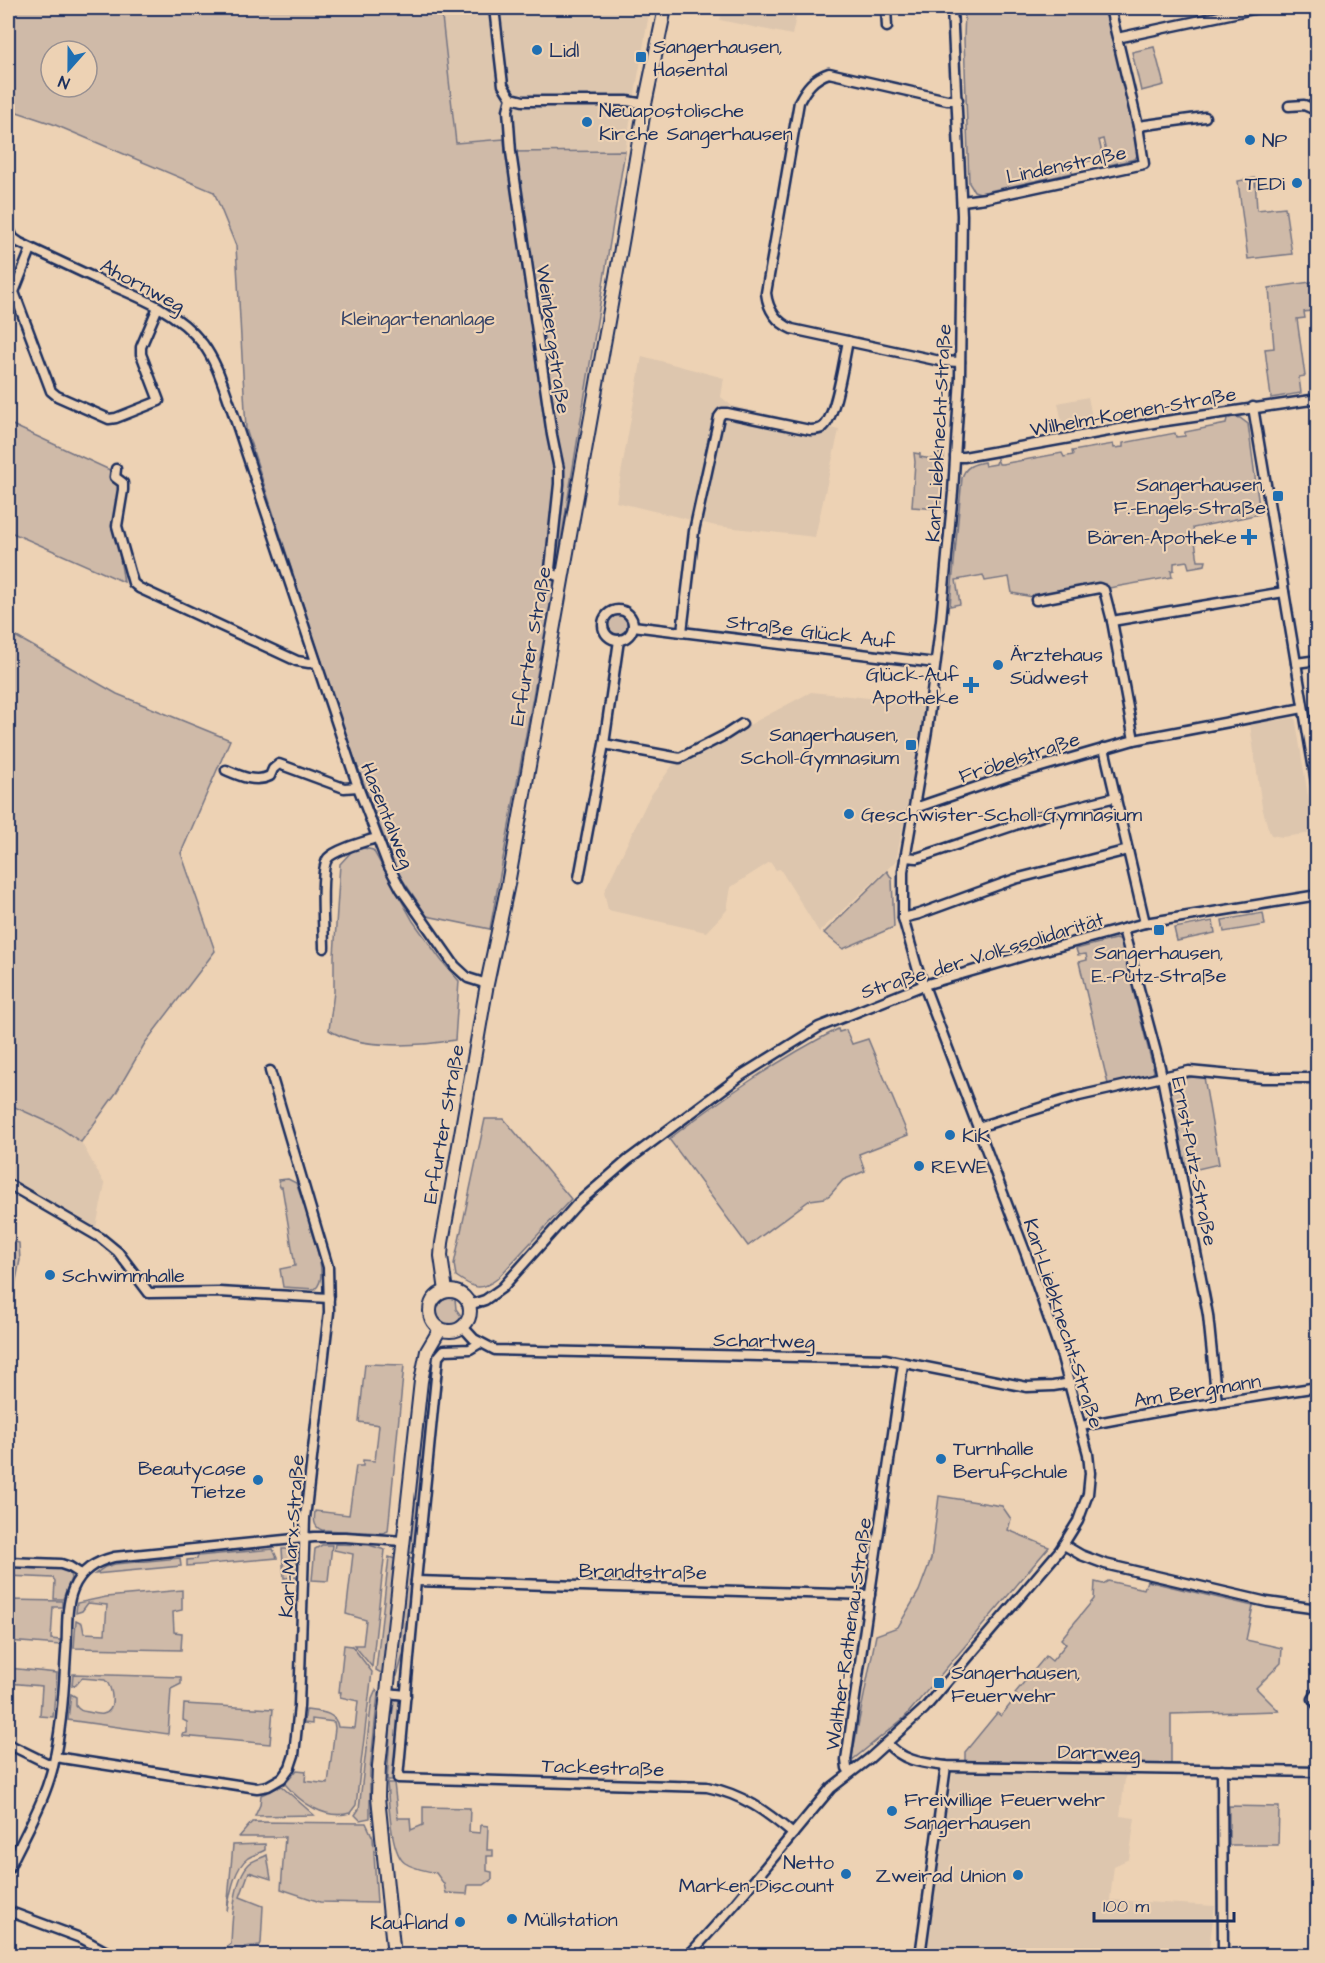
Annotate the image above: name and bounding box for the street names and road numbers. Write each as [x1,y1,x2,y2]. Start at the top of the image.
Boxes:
street label: Lindenstraße [1003,139,1129,191]
street label: Ahornweg [95,252,190,321]
street label: Weinbergstraße [528,263,577,416]
street label: Karl-Liebknecht-Straße [919,323,959,543]
street label: Wilhelm-Koenen-Straße [1028,380,1239,444]
street label: Erfurter Straße [503,564,559,728]
street label: Straße Glück Auf [725,608,897,656]
street label: Fröbelstraße [955,725,1084,791]
street label: Hasentalweg [352,758,421,873]
street label: Straße der Volkssolidarität [857,906,1107,1006]
street label: Erfurter Straße [416,1042,472,1206]
street label: Ernst-Putz-Straße [1164,1074,1224,1248]
street label: Karl-Liebknecht-Straße [1016,1215,1110,1432]
street label: Schartweg [713,1326,815,1357]
street label: Am Bergmann [1131,1367,1263,1416]
street label: Karl-Marx-Straße [272,1453,312,1618]
street label: Walther-Rathenau-Straße [819,1516,879,1753]
street label: Brandtstraße [579,1557,707,1587]
street label: Darrweg [1057,1738,1140,1769]
street label: Tackestraße [541,1752,665,1784]

